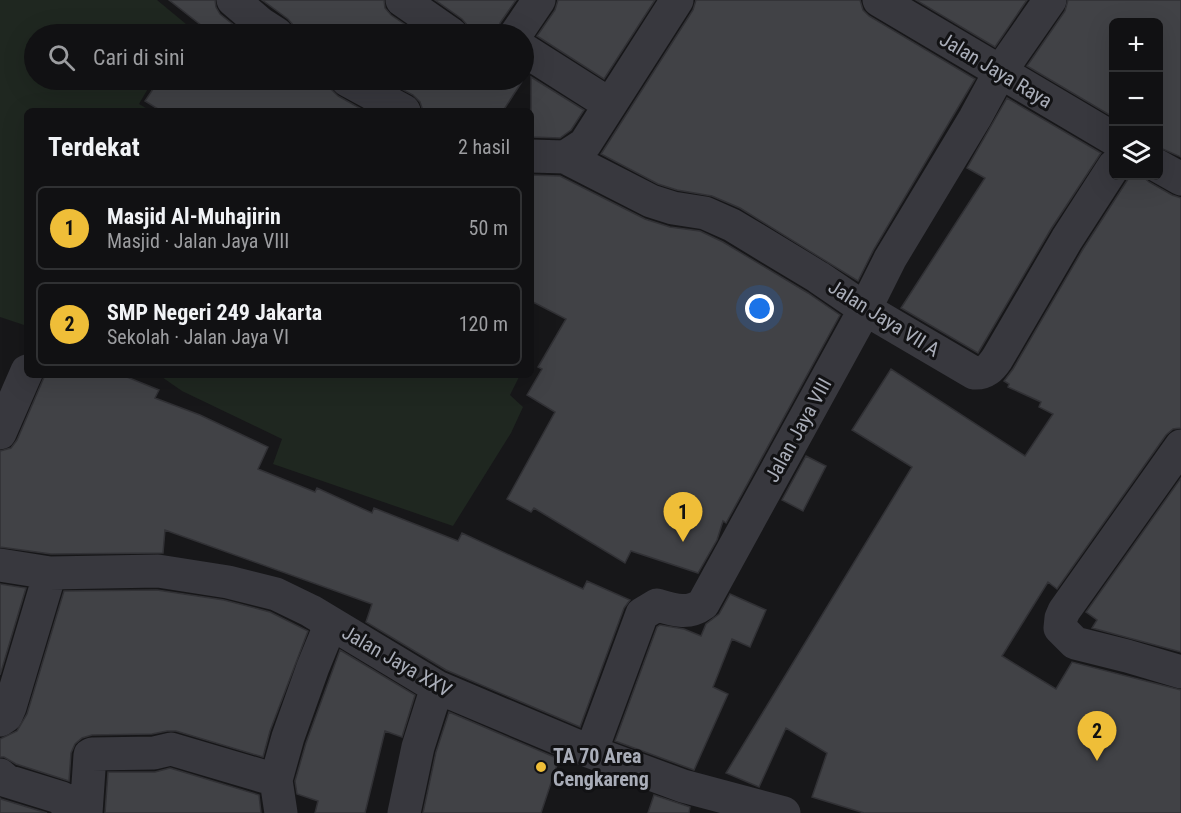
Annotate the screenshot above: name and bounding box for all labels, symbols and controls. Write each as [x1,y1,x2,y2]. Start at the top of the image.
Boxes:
map controls [1109,18,1163,180]
button: + [1109,18,1163,72]
search box [24,24,534,90]
street label: Jalan Jaya Raya [935,27,1057,113]
icon: search [45,41,78,74]
text: Cari di sini [93,45,185,70]
button: − [1109,72,1163,126]
button: layers [1109,126,1163,180]
text: Terdekat [48,132,140,162]
text: 2 hasil [458,135,510,159]
text: Masjid Al-Muhajirin [107,204,281,229]
text: 1 [64,216,75,240]
text: 50 m [469,216,508,240]
text: Masjid · Jalan Jaya VIII [107,229,289,253]
street label: Jalan Jaya VII A [824,274,944,362]
your location [745,294,774,323]
text: SMP Negeri 249 Jakarta [107,300,322,325]
text: 2 [64,312,75,336]
text: 120 m [459,312,508,336]
text: Sekolah · Jalan Jaya VI [107,325,289,349]
street label: Jalan Jaya VIII [760,374,836,486]
pin: 1 [664,492,702,542]
street label: Jalan Jaya XXV [338,620,456,702]
pin: 2 [1078,712,1116,761]
place label: TA 70 Area Cengkareng [553,744,649,791]
marker: TA 70 Area Cengkareng [534,760,548,774]

